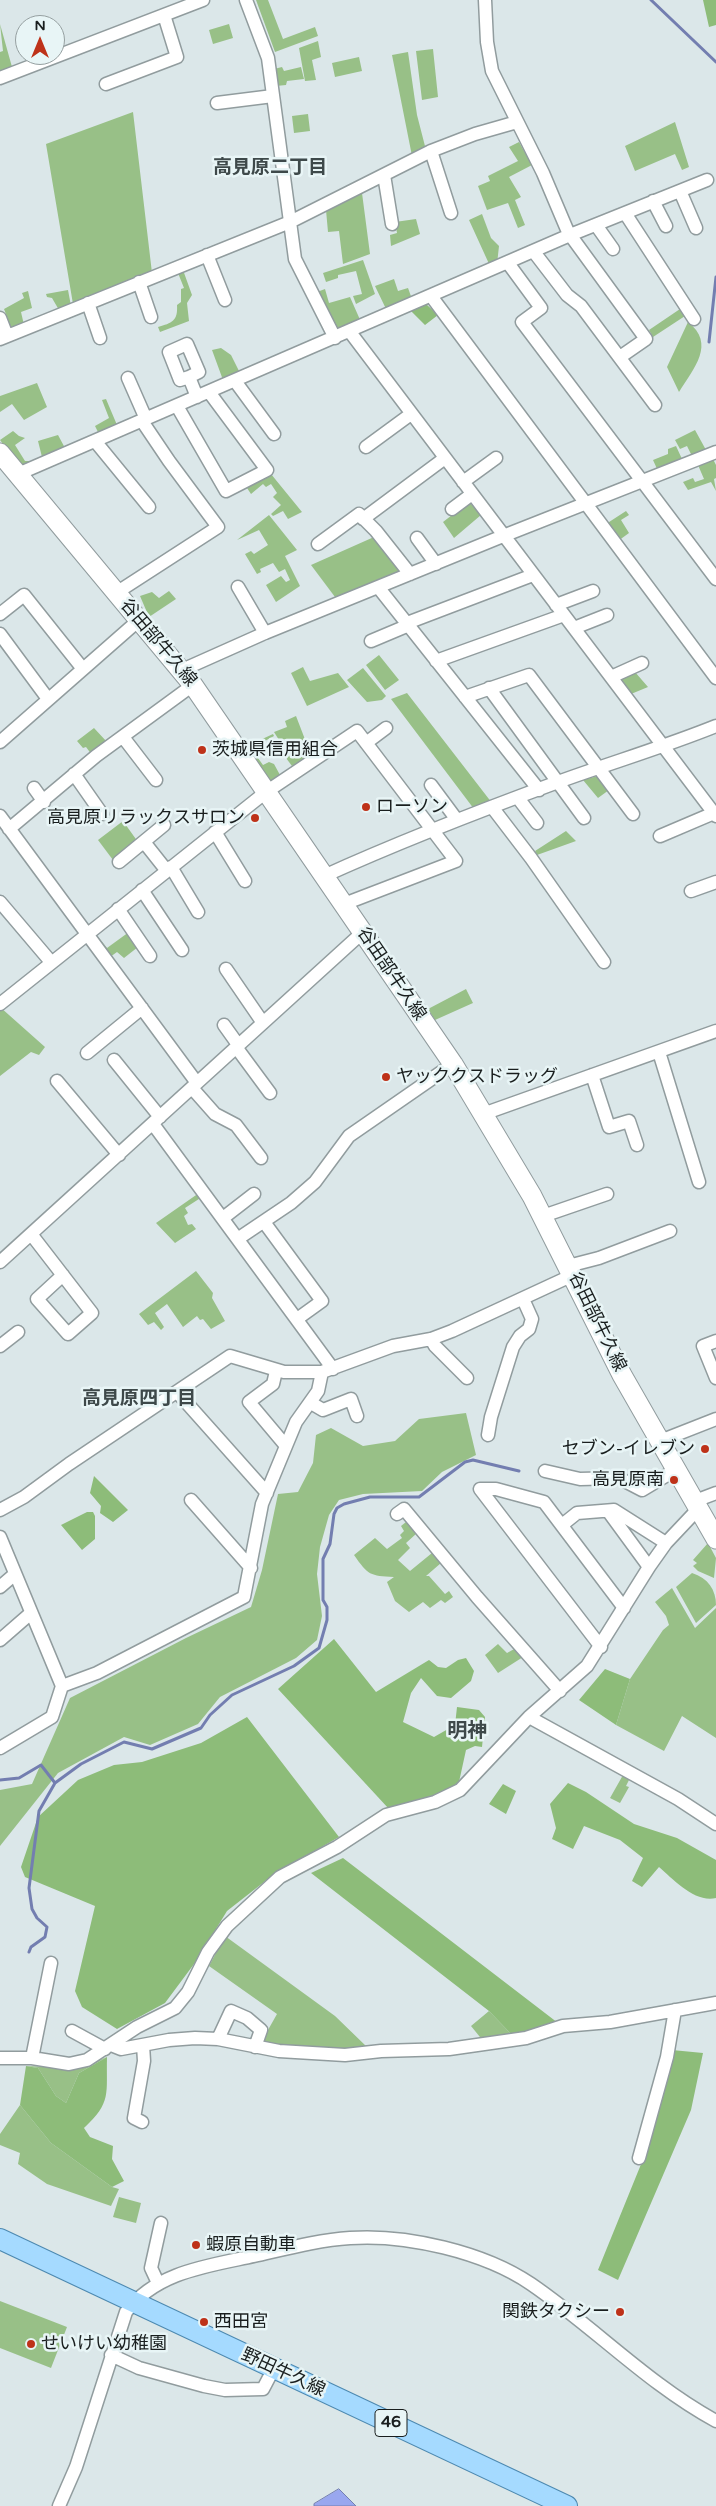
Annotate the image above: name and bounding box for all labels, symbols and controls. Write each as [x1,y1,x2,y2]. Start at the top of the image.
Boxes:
north arrow [15,15,65,65]
text: N [34,17,46,34]
district label: 高見原二丁目 [213,157,327,179]
street label: 谷田部牛久線 [115,595,201,691]
place label: 茨城県信用組合 [212,739,338,761]
marker: 茨城県信用組合 [196,744,208,756]
place label: ローソン [376,796,448,818]
marker: ローソン [360,801,372,813]
place label: 高見原リラックスサロン [47,807,245,829]
marker: 高見原リラックスサロン [249,812,261,824]
street label: 谷田部牛久線 [352,923,430,1025]
place label: ヤッククスドラッグ [396,1066,558,1088]
marker: ヤッククスドラッグ [380,1071,392,1083]
street label: 谷田部牛久線 [564,1269,630,1375]
district label: 高見原四丁目 [82,1388,196,1410]
place label: セブン-イレブン [562,1438,695,1460]
marker: セブン-イレブン [699,1443,711,1455]
place label: 高見原南 [592,1469,664,1491]
marker: 高見原南 [668,1474,680,1486]
district label: 明神 [447,1720,487,1744]
place label: 蝦原自動車 [206,2234,296,2256]
marker: 蝦原自動車 [190,2239,202,2251]
place label: 関鉄タクシー [502,2301,610,2323]
marker: 関鉄タクシー [614,2306,626,2318]
place label: 西田宮 [214,2311,268,2333]
marker: 西田宮 [198,2316,210,2328]
place label: せいけい幼稚園 [41,2333,167,2355]
marker: せいけい幼稚園 [25,2338,37,2350]
street label: 野田牛久線 [238,2344,328,2402]
road number: 46 [375,2410,407,2436]

